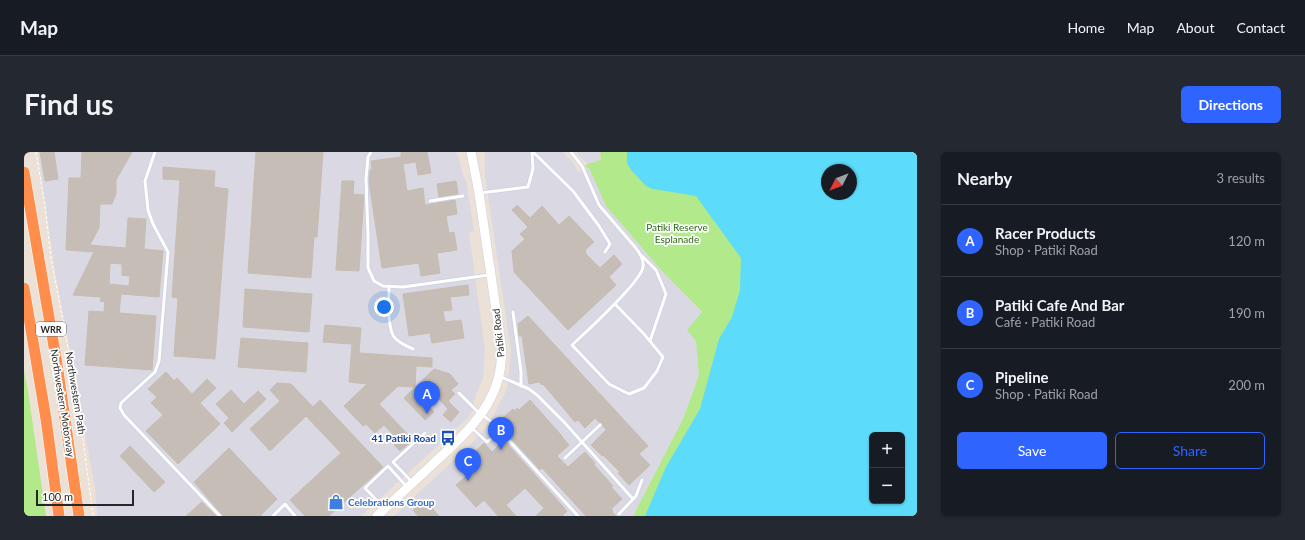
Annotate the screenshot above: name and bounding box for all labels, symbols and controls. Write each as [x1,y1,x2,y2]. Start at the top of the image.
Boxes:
text: Map [20,16,58,39]
text: Home [1067,19,1105,36]
text: Map [1127,19,1154,36]
text: About [1176,19,1214,36]
text: Contact [1236,19,1285,36]
button: Directions [1181,86,1281,123]
text: Find us [24,87,114,121]
north arrow [821,164,857,200]
text: Nearby [957,168,1012,189]
text: 3 results [1217,170,1265,186]
park label: Patiki Reserve Esplanade [646,221,708,245]
text: Racer Products [995,224,1096,242]
text: A [965,233,975,249]
text: 120 m [1228,233,1265,249]
text: Shop · Patiki Road [995,242,1098,258]
text: Patiki Cafe And Bar [995,296,1124,314]
your location [374,297,394,317]
text: B [966,305,974,321]
text: 190 m [1228,305,1265,321]
street label: Patiki Road [489,308,507,358]
text: Café · Patiki Road [995,314,1095,330]
road number: WRR [36,322,66,336]
street label: Northwestern Motorway [49,348,78,459]
street label: Northwestern Path [64,351,88,435]
text: Pipeline [995,368,1049,386]
text: C [966,377,974,393]
text: 200 m [1228,377,1265,393]
pin: A [414,381,440,414]
text: Shop · Patiki Road [995,386,1098,402]
pin: B [488,417,514,450]
bus stop icon: 41 Patiki Road [439,429,457,447]
place label: 41 Patiki Road [372,432,436,444]
map controls [869,432,905,504]
button: + [869,432,905,468]
button: Save [957,432,1107,469]
button: Share [1115,432,1265,469]
pin: C [455,448,481,481]
button: − [869,468,905,504]
scale bar [36,488,134,507]
text: 100 m [42,490,73,503]
shop icon: Celebrations Group [327,493,345,511]
place label: Celebrations Group [348,496,435,508]

